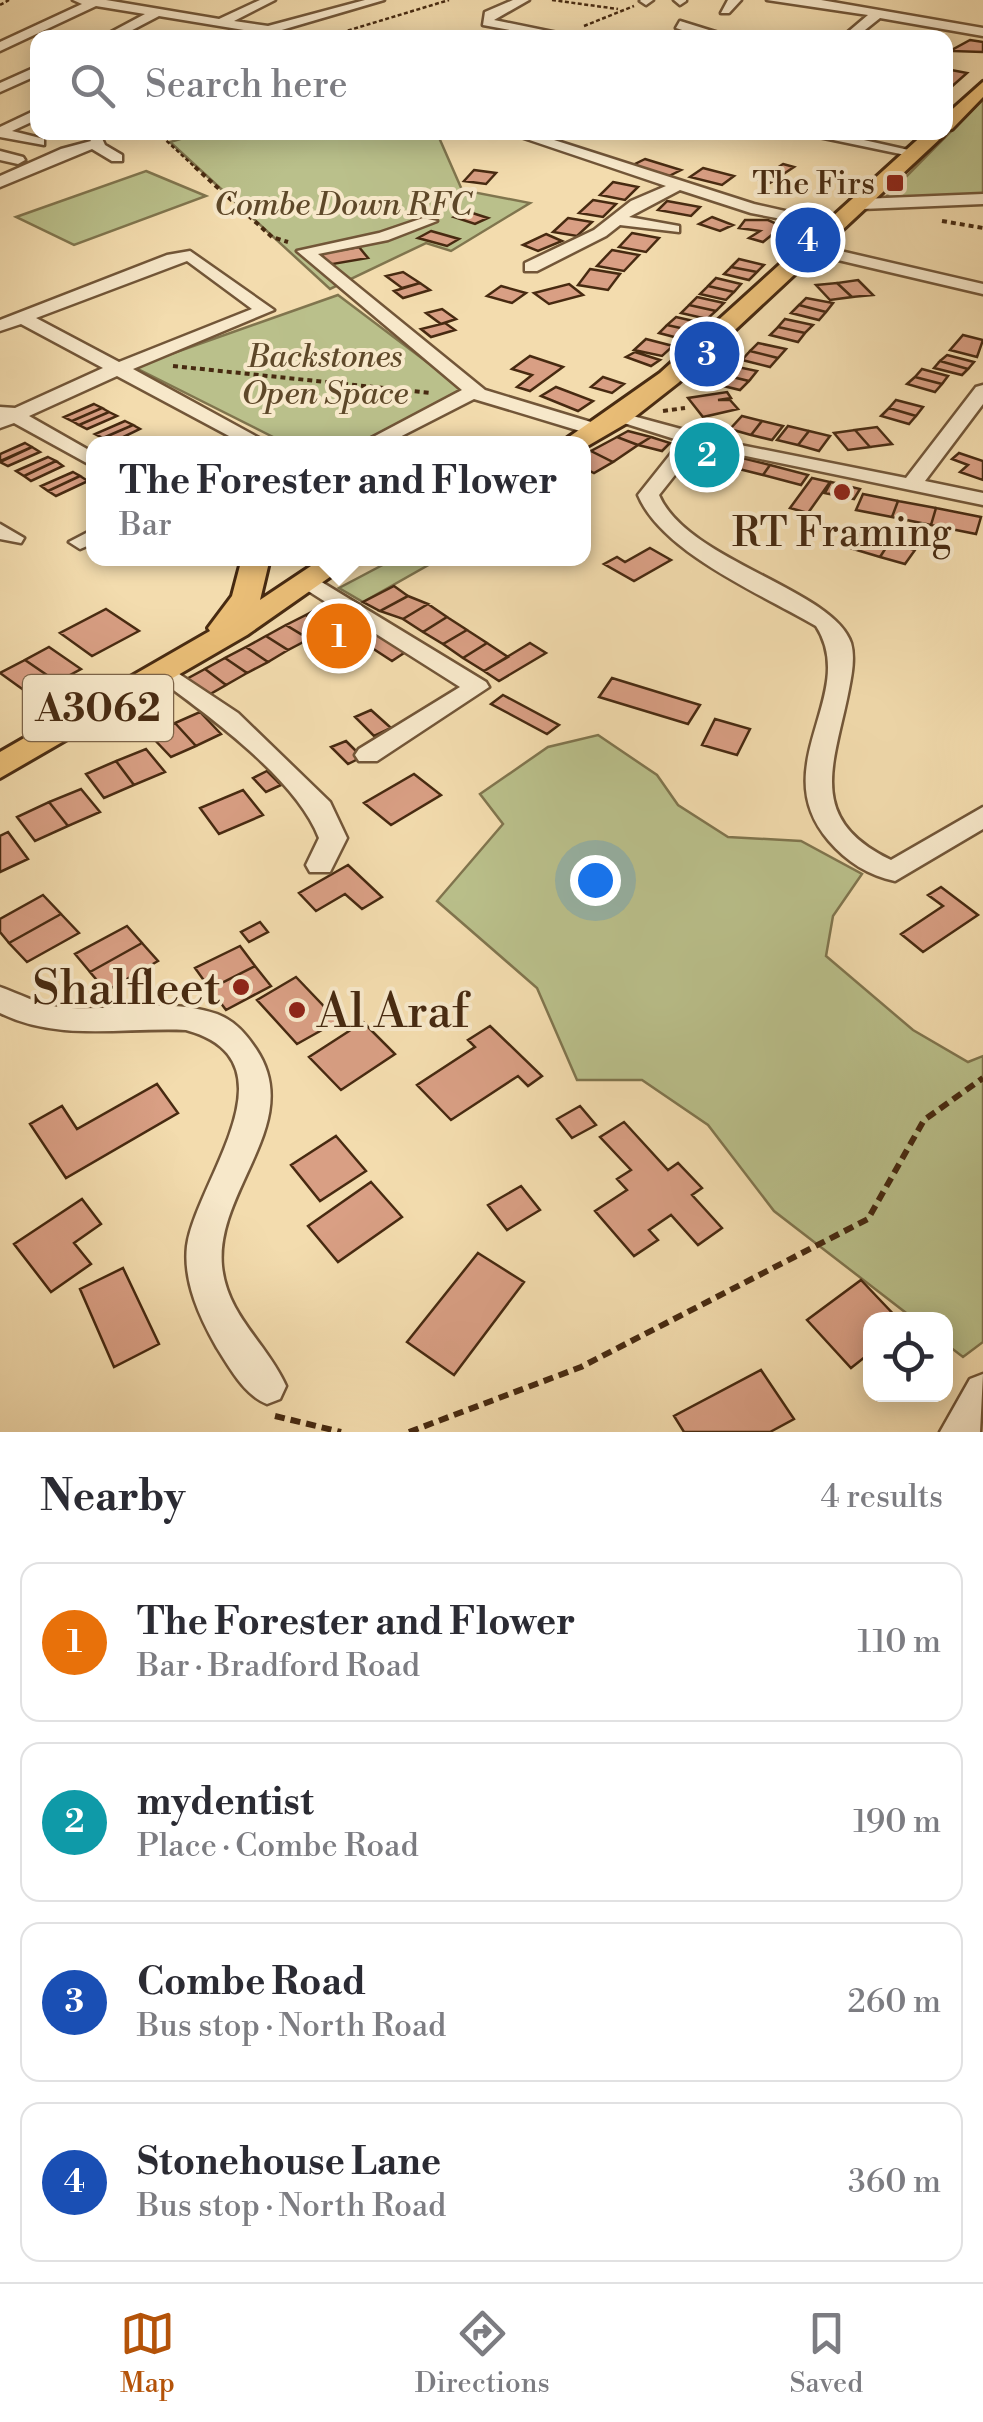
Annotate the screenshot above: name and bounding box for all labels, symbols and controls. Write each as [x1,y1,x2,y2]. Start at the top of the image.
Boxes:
search box [30,30,953,140]
icon: search [65,58,120,113]
text: Search here [145,62,348,109]
place label: The Firs [752,164,875,204]
marker: The Firs [884,172,906,194]
park label: Combe Down RFC [214,185,474,225]
pin: 4 [776,202,840,278]
pin: 3 [674,316,740,392]
park label: Backstones Open Space [242,337,409,414]
pin: 2 [674,418,740,492]
popup [86,436,591,566]
text: The Forester and Flower [119,458,558,505]
marker: RT Framing [831,481,853,503]
text: Bar [119,505,172,545]
place label: RT Framing [732,509,952,560]
pin: 1 [306,598,372,674]
road number: A3062 [23,675,173,741]
your location [570,855,621,906]
place label: Shalfleet [32,960,221,1020]
marker: Shalfleet [230,976,252,998]
place label: Al Araf [316,983,472,1043]
marker: Al Araf [286,999,308,1021]
map controls [863,1312,953,1402]
button: locate [863,1312,953,1402]
text: Nearby [40,1471,185,1524]
text: 4 results [821,1477,943,1517]
text: The Forester and Flower [137,1599,575,1646]
text: 1 [67,1622,82,1662]
text: 110 m [858,1622,941,1662]
text: Bar · Bradford Road [137,1646,420,1686]
text: mydentist [137,1779,314,1826]
text: 2 [64,1802,85,1842]
text: 190 m [853,1802,941,1842]
text: Place · Combe Road [137,1826,419,1866]
text: Combe Road [137,1959,366,2006]
text: 3 [65,1982,84,2022]
text: 260 m [848,1982,941,2022]
text: Bus stop · North Road [137,2006,446,2046]
text: Stonehouse Lane [137,2139,441,2186]
text: 4 [64,2162,85,2202]
text: 360 m [848,2162,941,2202]
text: Bus stop · North Road [137,2186,446,2226]
tab: Map [120,2306,175,2401]
tab: Directions [415,2306,550,2401]
tab: Saved [790,2306,863,2401]

